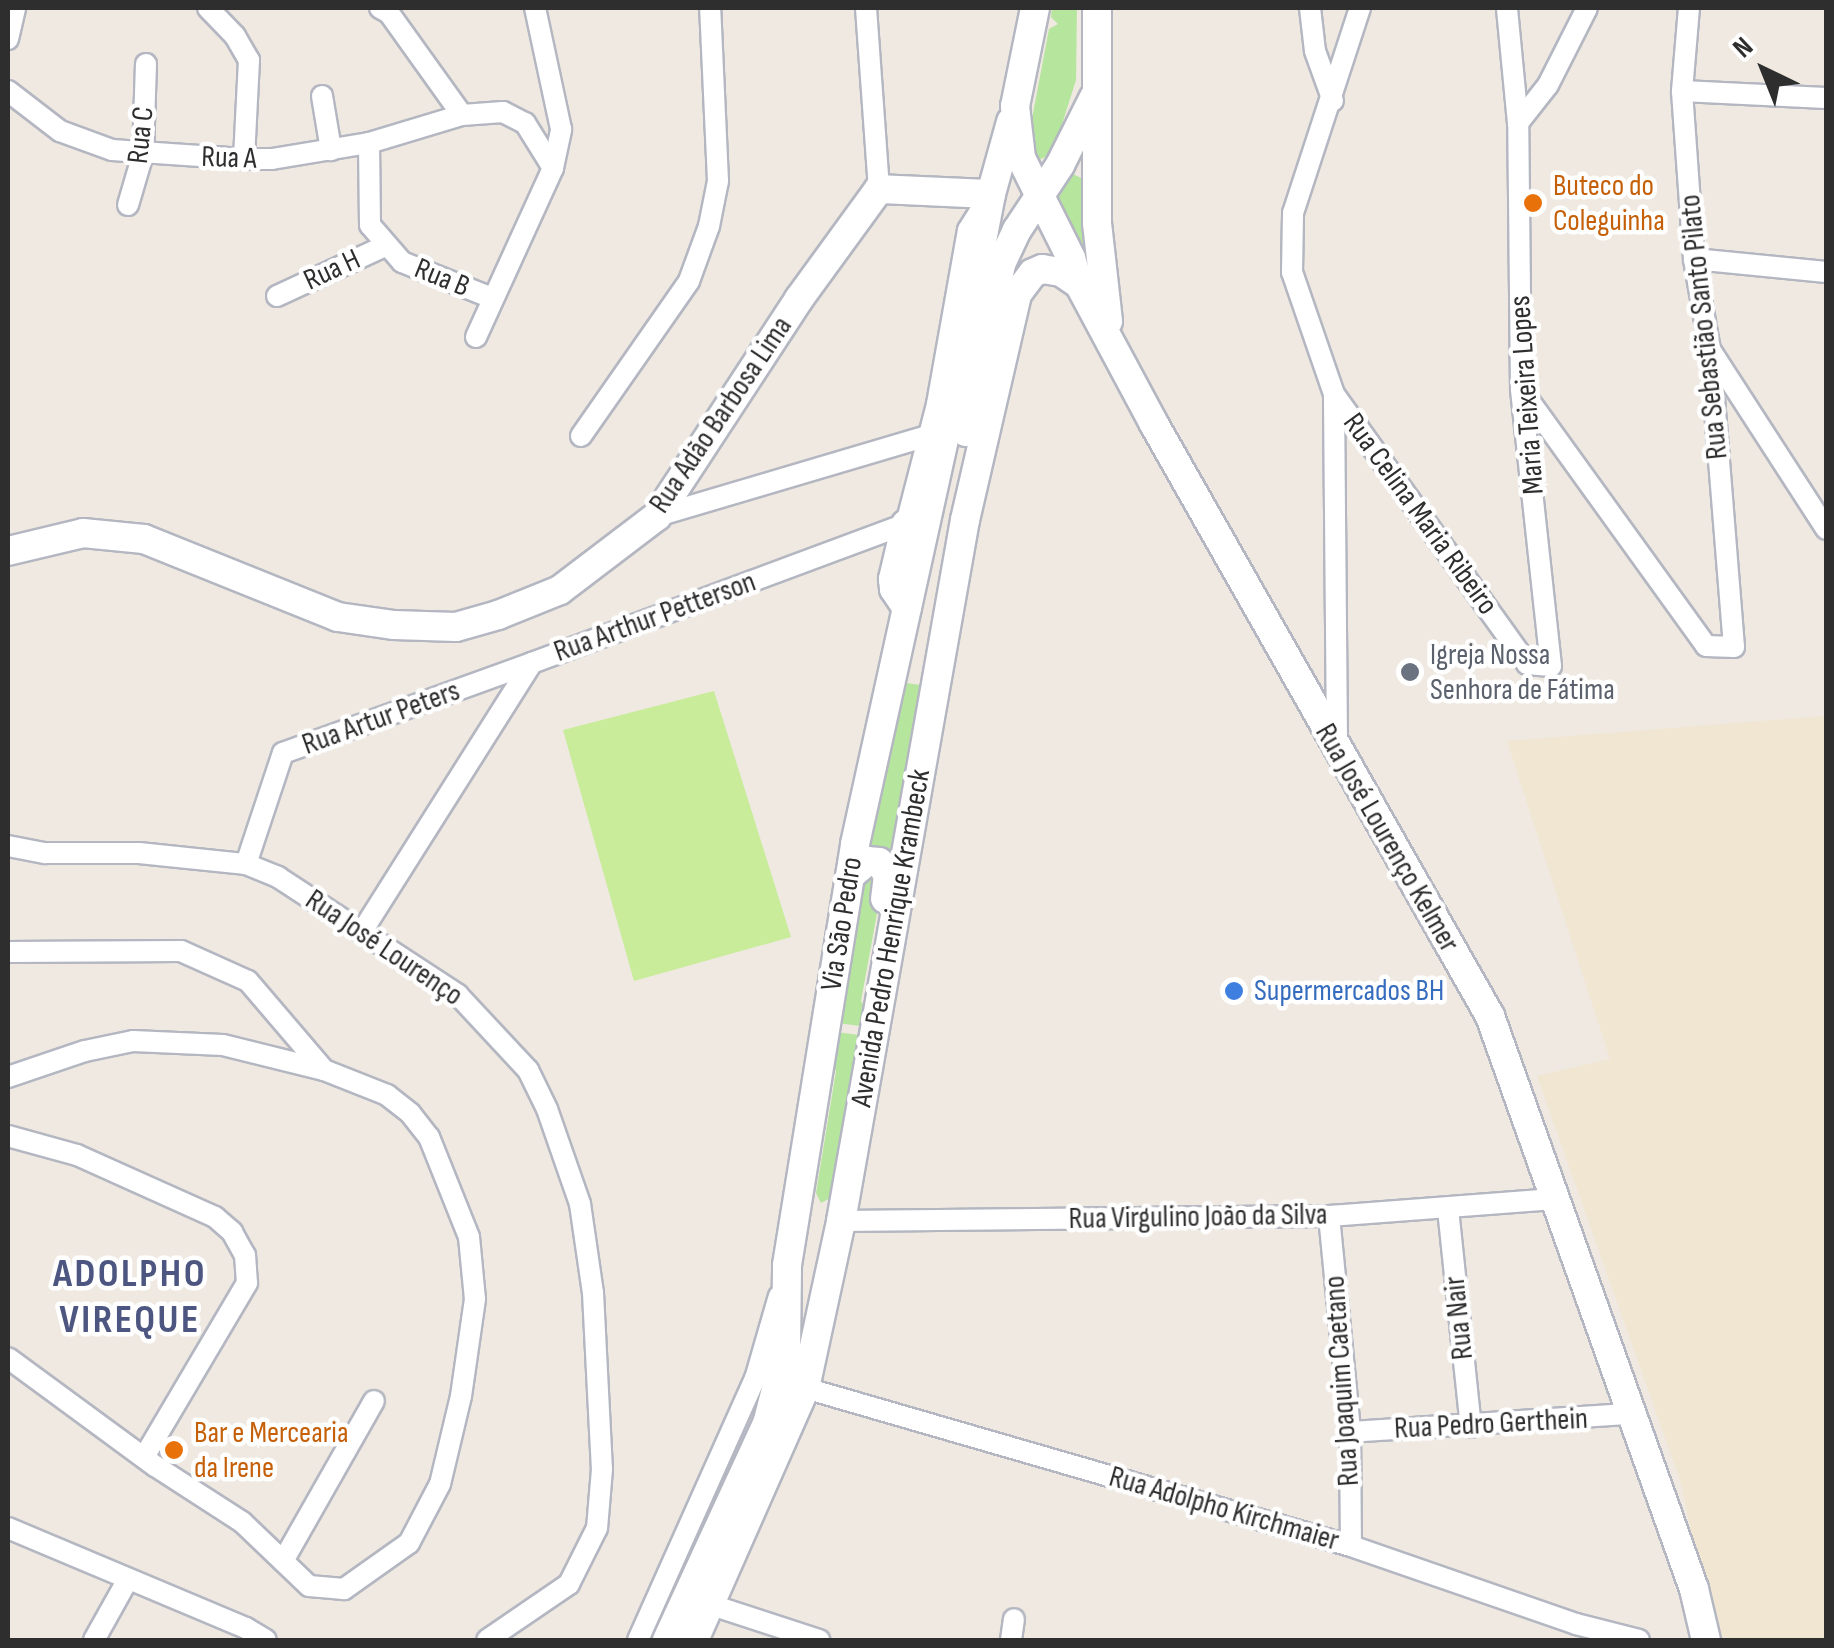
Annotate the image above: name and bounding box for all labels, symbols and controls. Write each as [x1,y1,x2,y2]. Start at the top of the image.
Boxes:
north arrow [1714,20,1814,120]
text: N [1726,31,1760,65]
street label: Rua C [120,105,162,165]
street label: Rua A [201,139,257,177]
place label: Buteco do Coleguinha [1553,168,1665,238]
marker: Buteco do Coleguinha [1522,192,1544,214]
street label: Rua Sebastião Santo Pilato [1672,193,1736,461]
street label: Rua H [298,241,366,299]
street label: Rua B [409,251,475,305]
street label: Maria Teixeira Lopes [1502,294,1552,496]
street label: Rua Adão Barbosa Lima [642,310,800,520]
street label: Rua Celina Maria Ribeiro [1335,406,1505,622]
street label: Rua Arthur Petterson [549,564,761,670]
place label: Igreja Nossa Senhora de Fátima [1430,637,1615,708]
marker: Igreja Nossa Senhora de Fátima [1399,661,1421,683]
street label: Rua Artur Peters [297,673,465,763]
street label: Rua José Lourenço Kelmer [1307,718,1467,958]
street label: Avenida Pedro Henrique Krambeck [844,766,938,1110]
street label: Via São Pedro [814,855,870,993]
street label: Rua José Lourenço [298,882,470,1014]
place label: Supermercados BH [1254,973,1444,1009]
marker: Supermercados BH [1223,980,1245,1002]
street label: Rua Virgulino João da Silva [1068,1197,1328,1237]
district label: ADOLPHO VIREQUE [53,1250,207,1344]
street label: Rua Nair [1437,1274,1481,1362]
street label: Rua Joaquim Caetano [1317,1275,1367,1487]
street label: Rua Pedro Gerthein [1393,1401,1589,1447]
place label: Bar e Mercearia da Irene [194,1415,348,1486]
marker: Bar e Mercearia da Irene [163,1439,185,1461]
street label: Rua Adolpho Kirchmaier [1105,1459,1343,1559]

